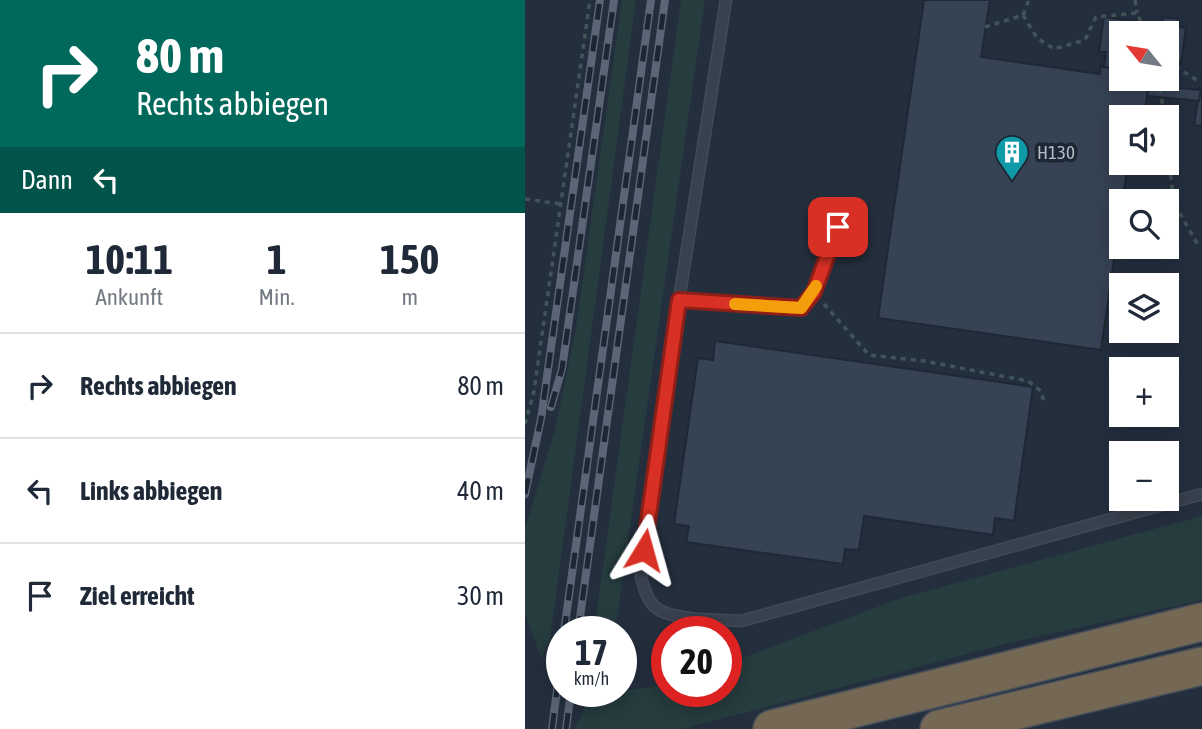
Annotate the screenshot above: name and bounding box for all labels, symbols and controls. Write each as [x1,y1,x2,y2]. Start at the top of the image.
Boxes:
north arrow [1109,21,1179,91]
map controls [1109,21,1179,511]
text: 80 m [136,27,224,83]
icon: right [21,28,112,119]
text: Rechts abbiegen [136,85,329,122]
button: sound [1109,105,1179,175]
building icon: H130 [993,133,1031,182]
place label: H130 [1037,141,1075,163]
icon: left [87,161,125,199]
text: Dann [21,165,73,195]
button: search [1109,189,1179,259]
pin [808,197,868,257]
icon: arrive [819,208,857,246]
text: 10:11 [86,235,173,283]
text: 1 [267,235,286,283]
text: 150 [380,235,439,283]
button: layers [1109,273,1179,343]
text: Ankunft [95,284,163,310]
text: Min. [259,284,294,310]
text: m [401,284,418,310]
button: + [1109,357,1179,427]
icon: right [21,367,59,405]
text: Rechts abbiegen [80,371,237,401]
text: 80 m [457,371,504,401]
button: − [1109,441,1179,511]
icon: left [21,472,59,510]
text: Links abbiegen [80,476,222,506]
text: 40 m [457,476,504,506]
position arrow [607,513,681,587]
icon: arrive [21,577,59,615]
text: Ziel erreicht [80,581,195,611]
text: 30 m [457,581,504,611]
speed limit sign: 20 [651,616,742,707]
text: 17 [575,632,608,672]
text: km/h [574,668,609,689]

